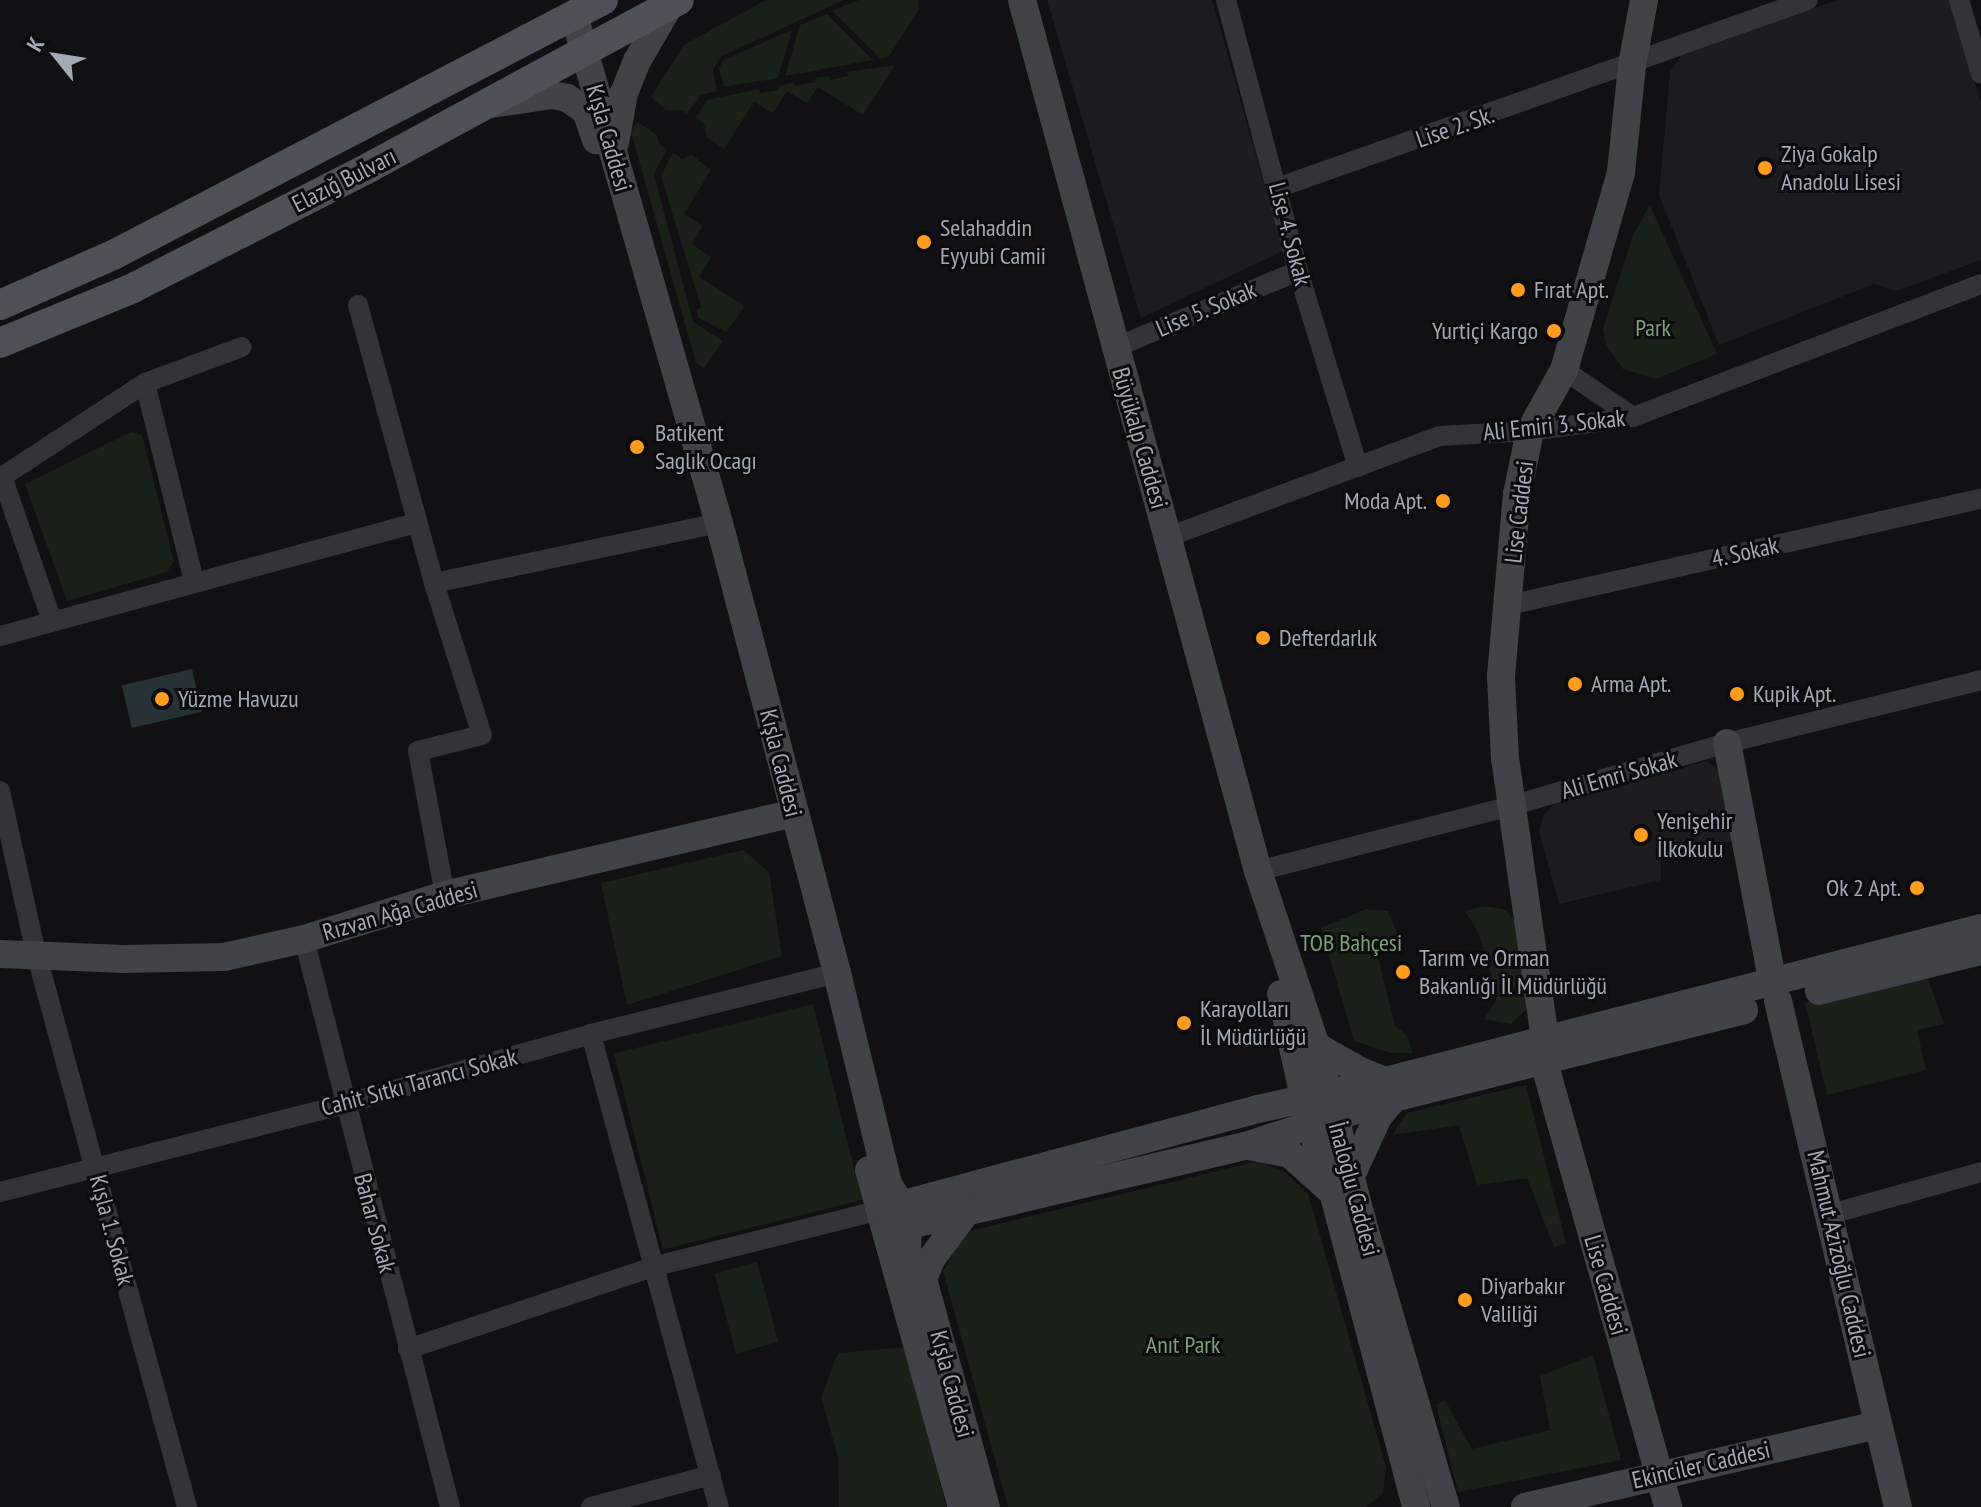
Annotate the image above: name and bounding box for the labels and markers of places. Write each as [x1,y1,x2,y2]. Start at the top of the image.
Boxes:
place label: Ziya Gokalp Anadolu Lisesi [1781,140,1901,196]
marker: Ziya Gokalp Anadolu Lisesi [1756,159,1774,177]
place label: Selahaddin Eyyubi Camii [940,214,1046,270]
marker: Selahaddin Eyyubi Camii [915,233,933,251]
place label: Fırat Apt. [1534,276,1610,304]
marker: Fırat Apt. [1509,281,1527,299]
place label: Yurtiçi Kargo [1432,317,1538,345]
marker: Yurtiçi Kargo [1545,322,1563,340]
place label: Batıkent Saglık Ocagı [655,419,757,475]
marker: Batıkent Saglık Ocagı [626,436,648,458]
place label: Moda Apt. [1344,487,1427,515]
marker: Moda Apt. [1434,492,1452,510]
place label: Defterdarlık [1279,624,1377,652]
marker: Defterdarlık [1254,629,1272,647]
place label: Arma Apt. [1591,670,1672,698]
marker: Arma Apt. [1566,675,1584,693]
place label: Kupik Apt. [1753,680,1837,708]
place label: Yüzme Havuzu [178,685,299,713]
marker: Kupik Apt. [1728,685,1746,703]
marker: Yüzme Havuzu [153,690,171,708]
place label: Yenişehir İlkokulu [1657,807,1732,863]
marker: Yenişehir İlkokulu [1632,826,1650,844]
place label: Ok 2 Apt. [1825,874,1901,902]
marker: Ok 2 Apt. [1908,879,1926,897]
place label: Tarım ve Orman Bakanlığı İl Müdürlüğü [1419,944,1607,1000]
marker: Tarım ve Orman Bakanlığı İl Müdürlüğü [1394,963,1412,981]
place label: Karayolları İl Müdürlüğü [1200,995,1306,1051]
marker: Karayolları İl Müdürlüğü [1175,1014,1193,1032]
place label: Diyarbakır Valiliği [1481,1272,1565,1328]
marker: Diyarbakır Valiliği [1456,1291,1474,1309]

